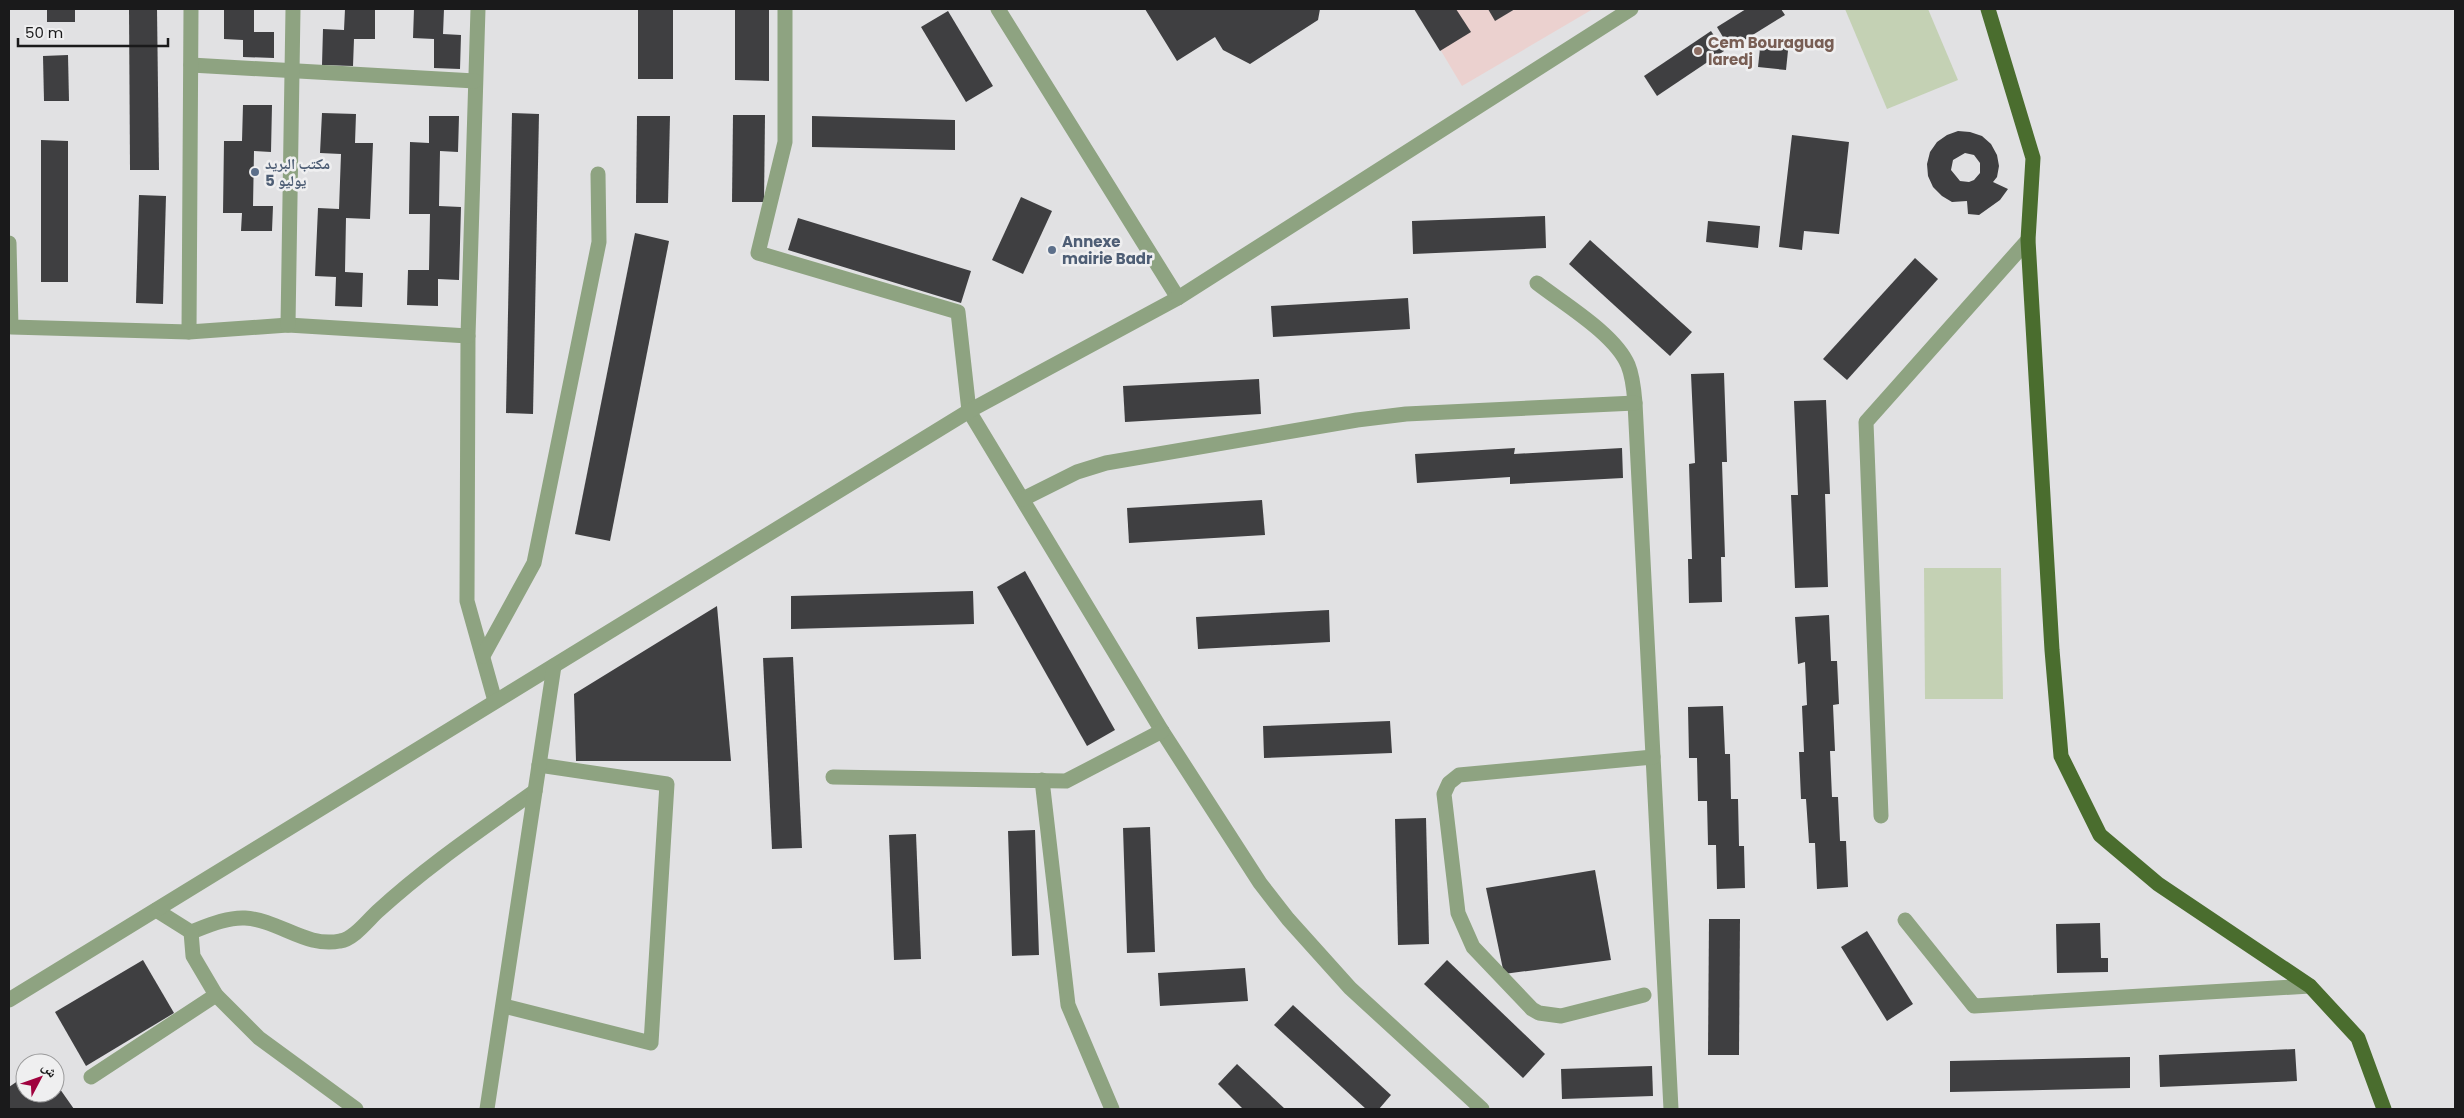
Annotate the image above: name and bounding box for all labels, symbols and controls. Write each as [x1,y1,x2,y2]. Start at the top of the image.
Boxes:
scale bar [18,15,168,47]
text: 50 m [25,22,63,43]
place label: Cem Bouraguag laredj [1708,32,1835,70]
marker: Cem Bouraguag laredj [1692,45,1704,57]
place label: مكتب البريد 5 يوليو [265,153,330,191]
marker: مكتب البريد 5 يوليو [249,166,261,178]
place label: Annexe mairie Badr [1062,231,1153,269]
marker: Annexe mairie Badr [1046,244,1058,256]
north arrow [15,1053,65,1103]
text: ش [37,1057,62,1082]

